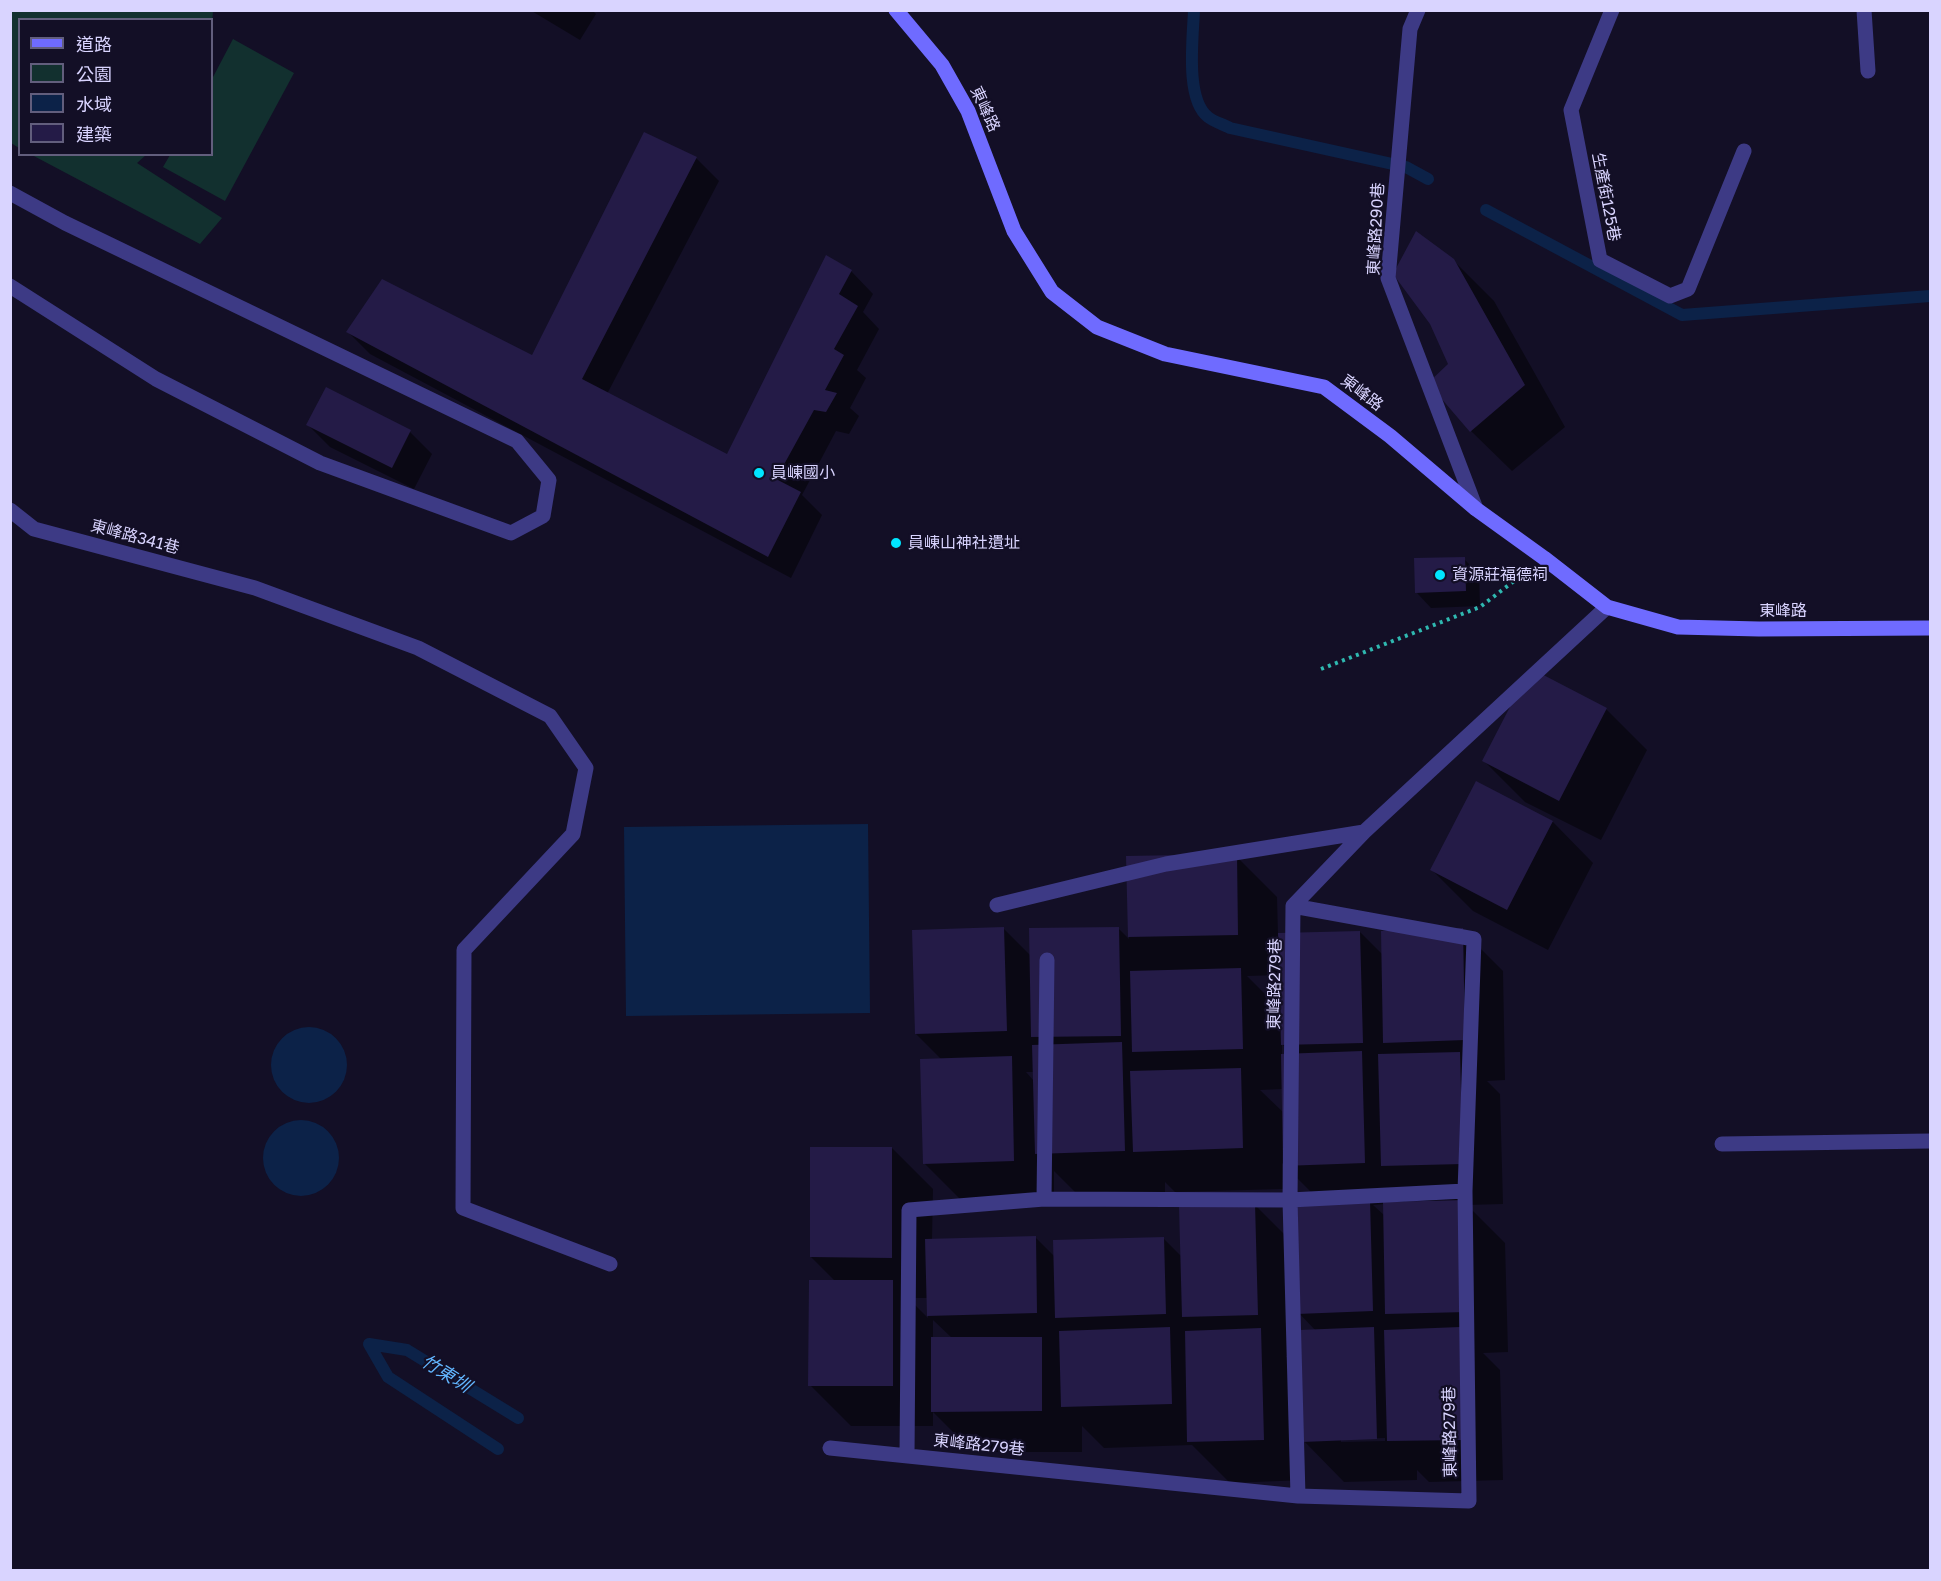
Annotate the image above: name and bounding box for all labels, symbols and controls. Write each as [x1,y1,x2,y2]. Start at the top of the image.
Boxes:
legend [18,18,213,156]
text: 道路 [76,33,112,55]
text: 公園 [76,63,112,85]
street label: 東峰路 [966,83,1004,135]
text: 水域 [76,93,112,115]
text: 建築 [76,123,112,145]
street label: 生產街125巷 [1588,151,1624,243]
street label: 東峰路290巷 [1364,182,1388,276]
street label: 東峰路 [1337,371,1387,415]
place label: 員崠國小 [771,463,835,483]
marker: 員崠國小 [752,466,766,480]
street label: 東峰路341巷 [89,516,181,558]
place label: 員崠山神社遺址 [908,533,1020,553]
marker: 員崠山神社遺址 [889,536,903,550]
place label: 資源莊福德祠 [1452,565,1548,585]
marker: 資源莊福德祠 [1433,568,1447,582]
street label: 東峰路 [1759,601,1807,621]
street label: 東峰路279巷 [1265,938,1285,1030]
water label: 竹東圳 [417,1351,475,1397]
street label: 東峰路279巷 [1440,1386,1460,1478]
street label: 東峰路279巷 [933,1431,1025,1459]

